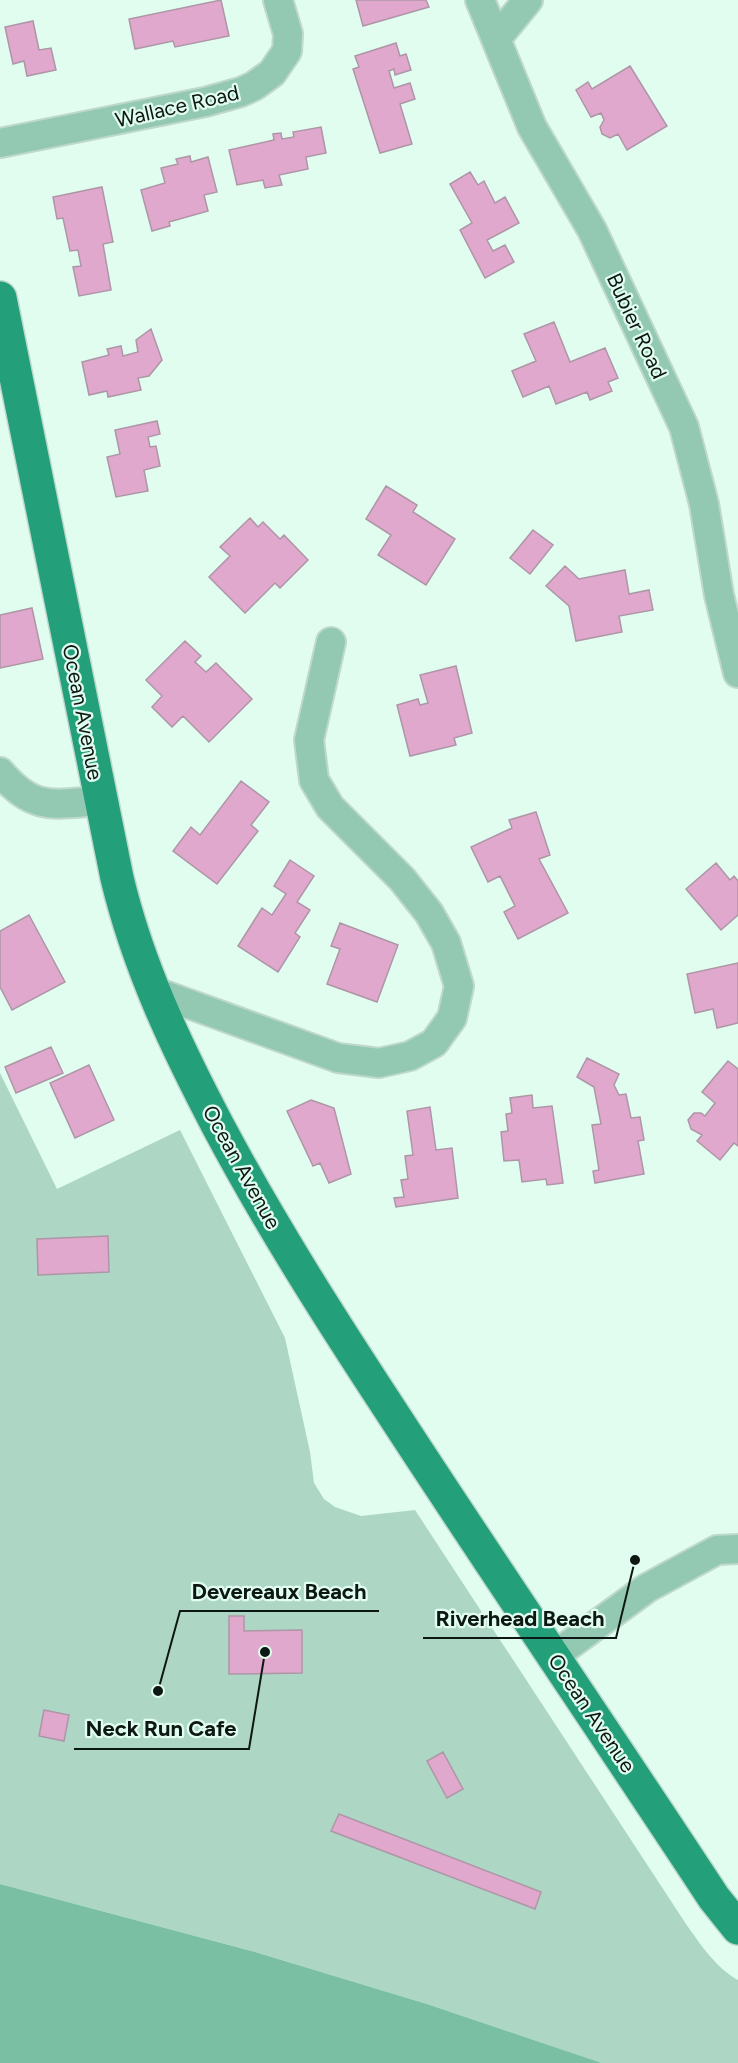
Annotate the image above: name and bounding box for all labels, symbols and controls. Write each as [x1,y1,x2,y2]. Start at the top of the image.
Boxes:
street label: Wallace Road [113,80,241,132]
street label: Bubier Road [602,269,672,383]
street label: Ocean Avenue [58,642,108,782]
street label: Ocean Avenue [198,1101,286,1233]
callout: Devereaux Beach [180,1571,379,1611]
text: Devereaux Beach [192,1578,366,1605]
callout: Riverhead Beach [423,1598,616,1638]
text: Riverhead Beach [435,1605,605,1632]
street label: Ocean Avenue [543,1649,641,1777]
callout: Neck Run Cafe [74,1709,249,1749]
text: Neck Run Cafe [86,1715,236,1742]

